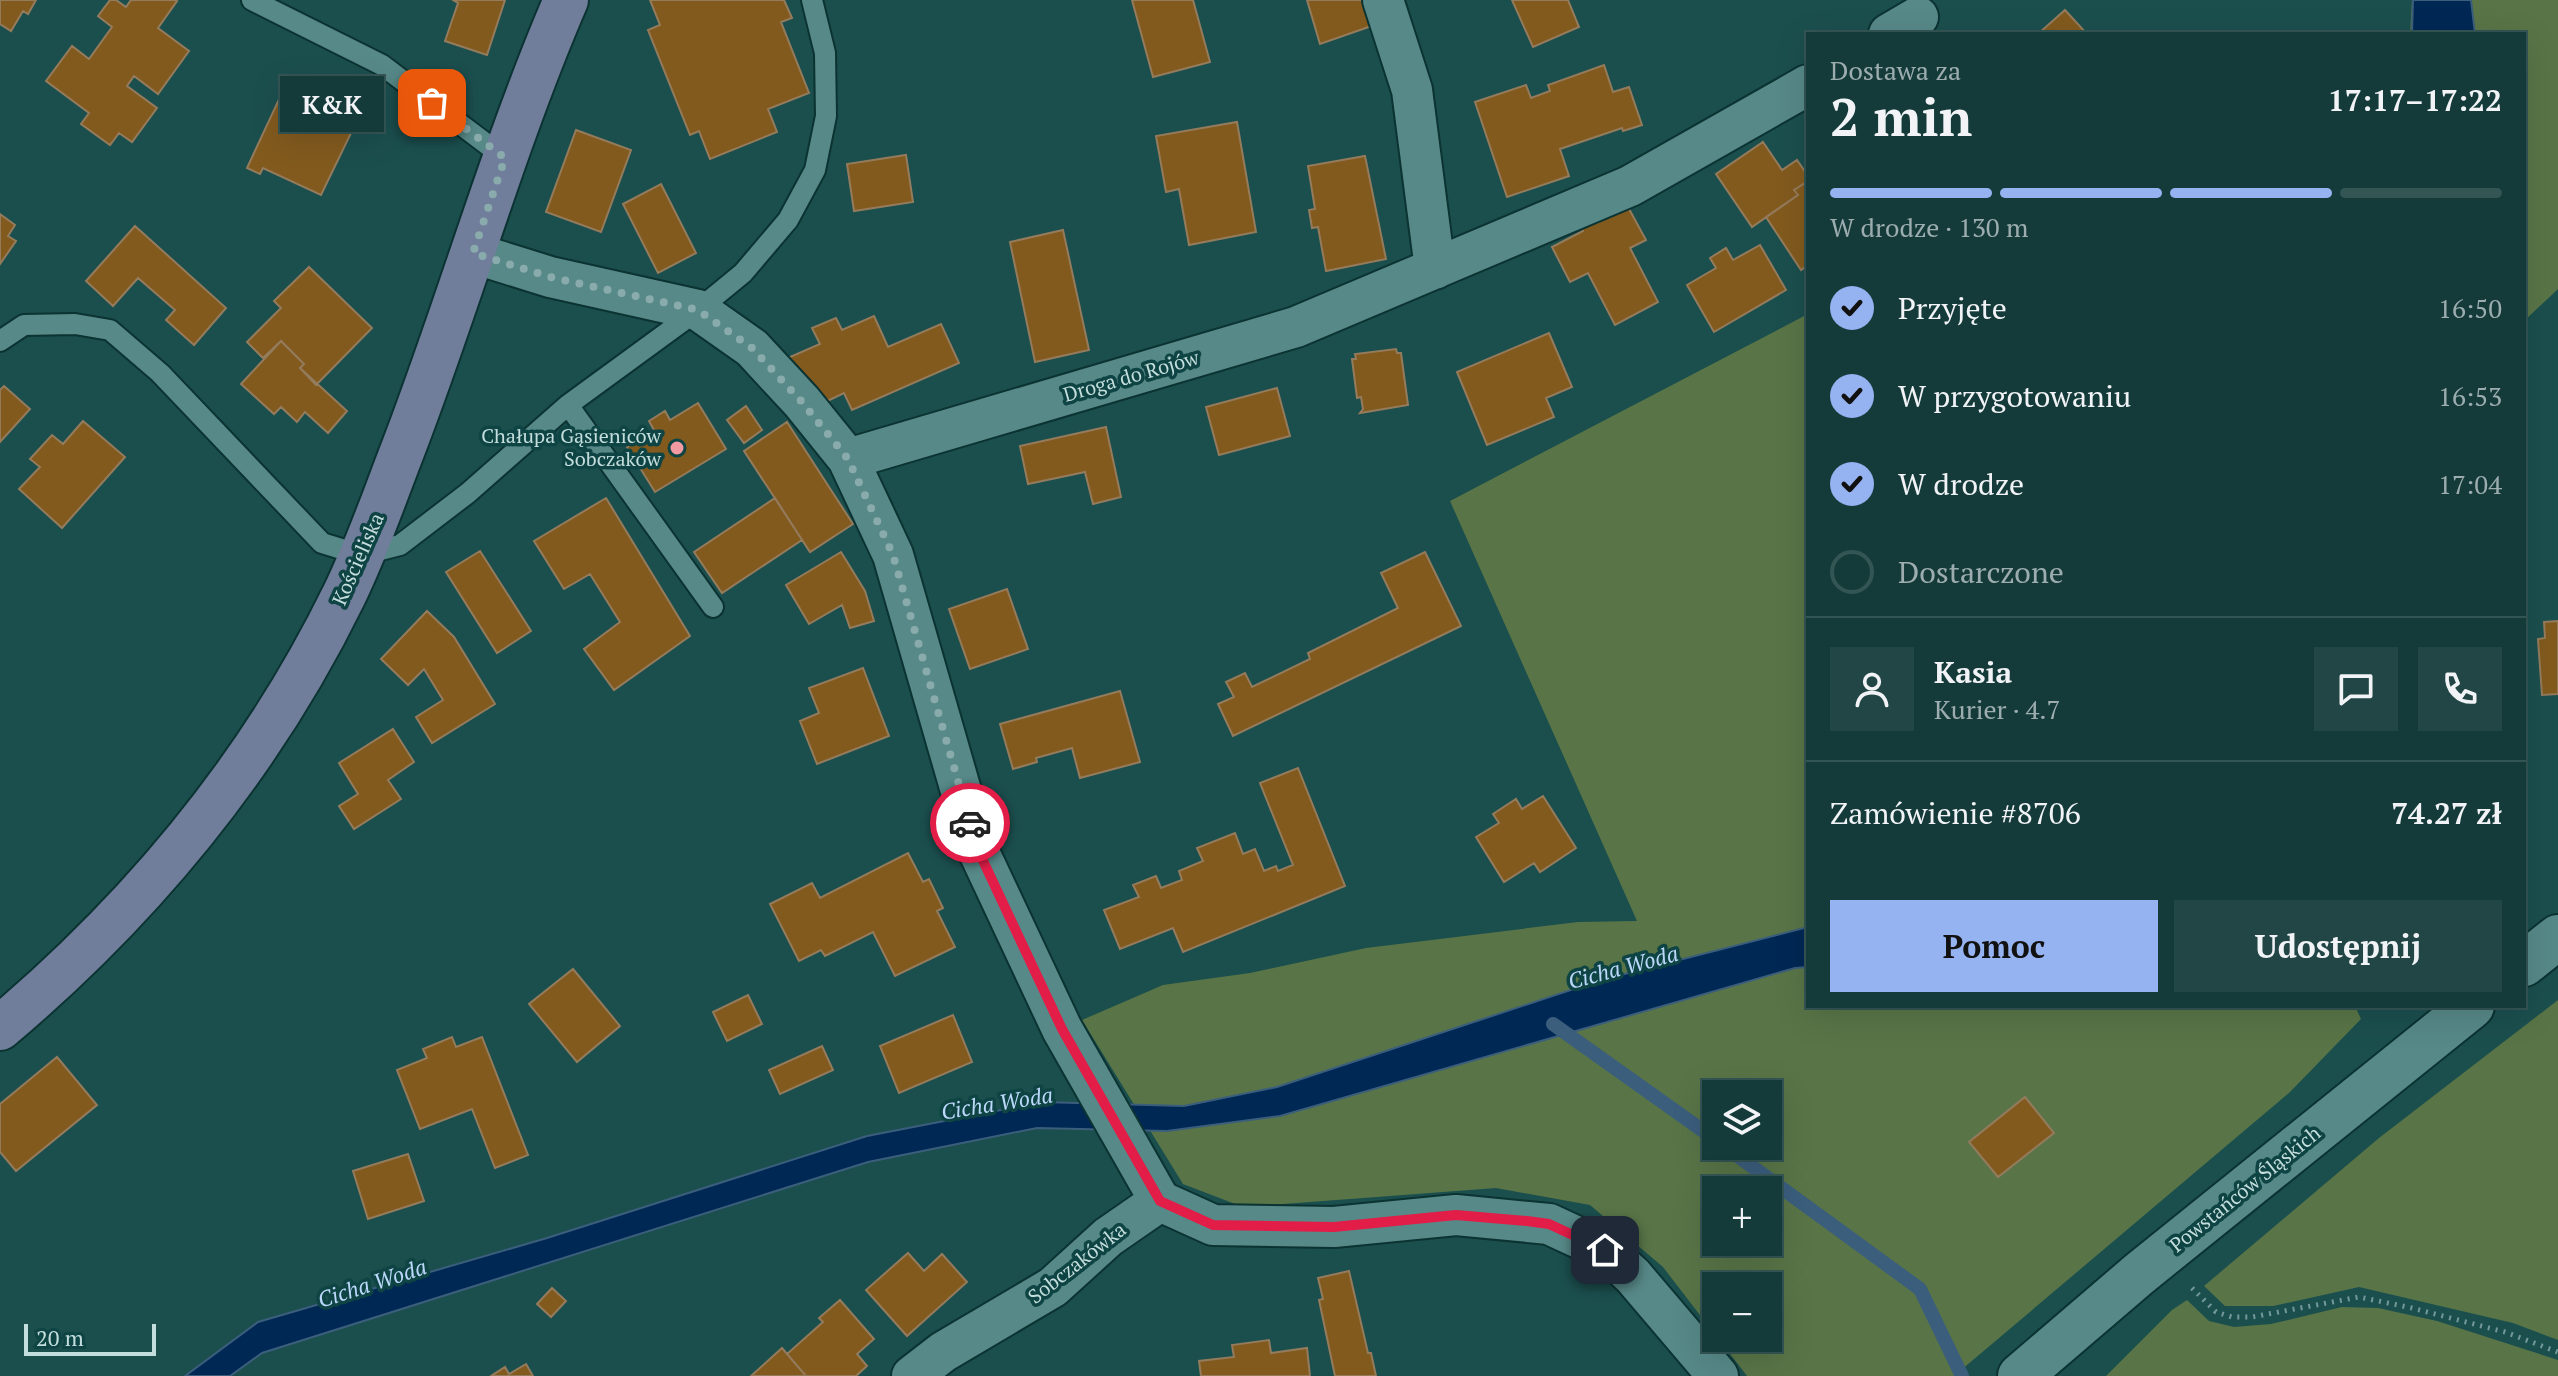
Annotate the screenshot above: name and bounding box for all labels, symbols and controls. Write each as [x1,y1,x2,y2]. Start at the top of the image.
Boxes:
text: Dostawa za [1830,53,1961,87]
pin [398,69,466,137]
callout: K&K [280,75,384,131]
text: 17:17–17:22 [2328,80,2502,120]
icon: bag [410,81,454,125]
text: 2 min [1830,82,1972,151]
text: K&K [302,87,362,121]
text: W drodze · 130 m [1830,210,2028,244]
icon: check [1830,286,1874,330]
text: Przyjęte [1898,288,2007,328]
text: 16:50 [2438,291,2502,325]
street label: Droga do Rojów [1060,343,1202,408]
icon: check [1830,374,1874,418]
text: W przygotowaniu [1898,376,2131,416]
text: 16:53 [2438,379,2502,413]
place label: Chałupa Gąsieniców Sobczaków [481,422,661,472]
marker: Chałupa Gąsieniców Sobczaków [668,439,686,457]
icon: check [1830,462,1874,506]
text: W drodze [1898,464,2024,504]
text: 17:04 [2438,467,2502,501]
street label: Kościeliska [325,508,390,609]
text: Dostarczone [1898,552,2064,592]
button: person [1830,647,1914,731]
button: chat [2314,647,2398,731]
button: phone [2418,647,2502,731]
text: Kasia [1934,652,2012,692]
text: Kurier · 4.7 [1934,692,2060,726]
courier [930,783,1010,863]
text: Zamówienie #8706 [1830,793,2081,833]
text: 74.27 zł [2391,793,2502,833]
icon: car [948,801,992,845]
button: Pomoc [1830,900,2158,992]
button: Udostępnij [2174,900,2502,992]
water label: Cicha Woda [1565,938,1681,995]
water label: Cicha Woda [939,1079,1055,1126]
map controls [1702,1080,1782,1352]
button: layers [1702,1080,1782,1160]
street label: Powstańców Śląskich [2164,1119,2326,1258]
button: + [1702,1176,1782,1256]
street label: Sobczakówka [1022,1216,1131,1309]
pin [1571,1216,1639,1284]
icon: home [1583,1228,1627,1272]
water label: Cicha Woda [314,1251,430,1314]
button: − [1702,1272,1782,1352]
scale bar [24,1320,156,1356]
text: 20 m [36,1323,84,1352]

